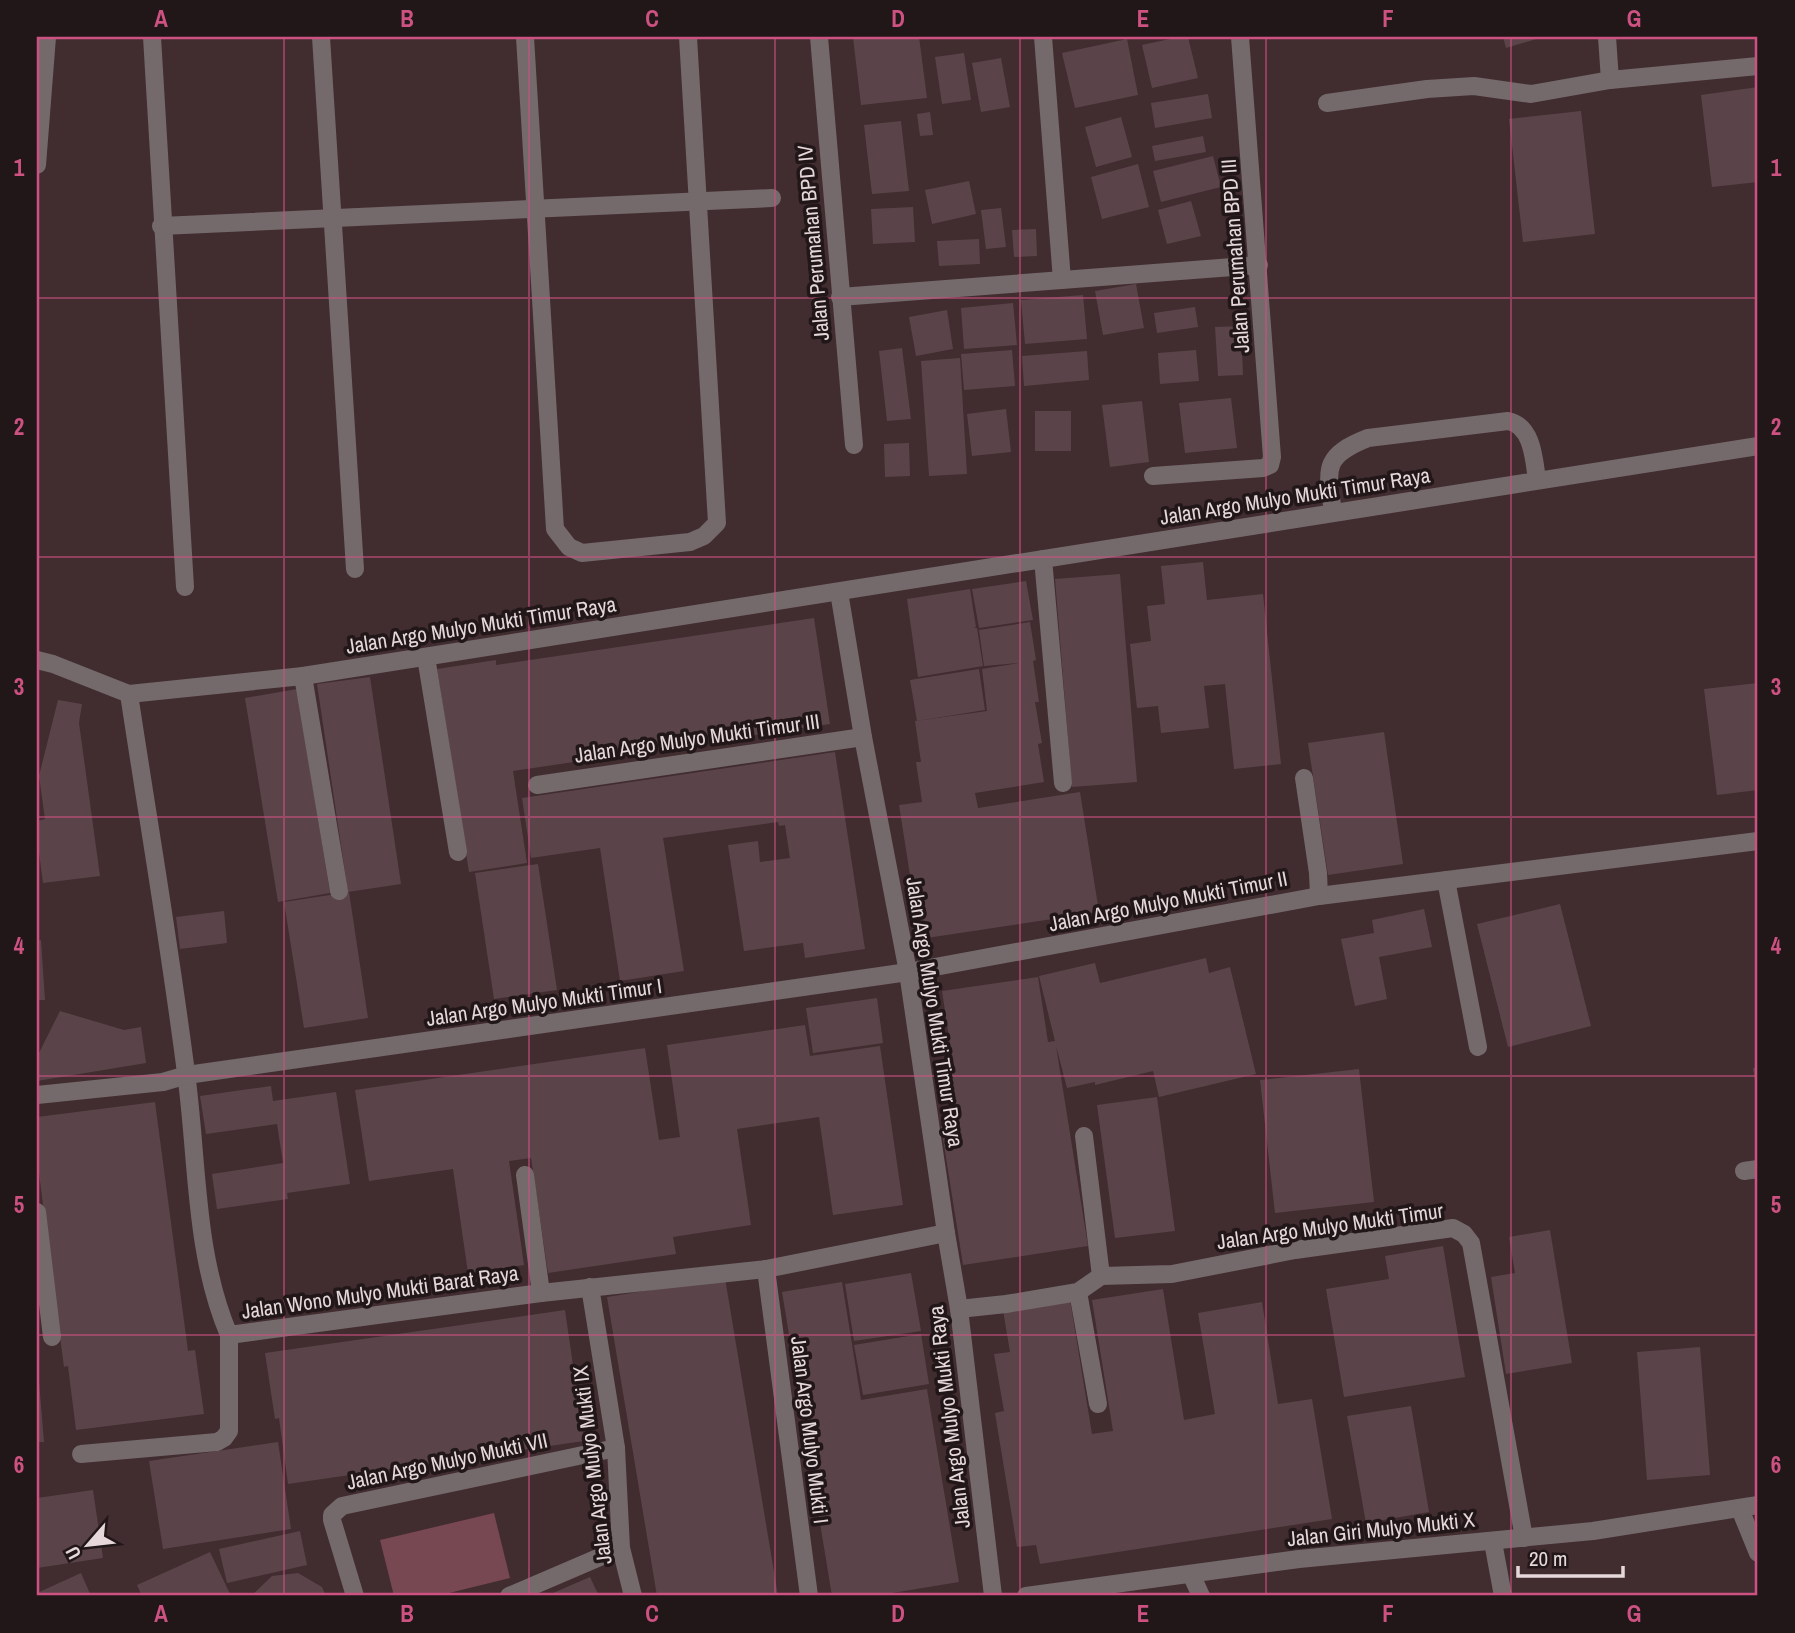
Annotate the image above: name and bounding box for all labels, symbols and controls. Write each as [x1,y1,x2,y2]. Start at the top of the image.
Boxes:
text: A [154,3,168,34]
text: B [400,3,414,34]
text: C [645,3,659,34]
text: D [891,3,905,34]
text: E [1137,3,1149,34]
text: F [1382,3,1394,34]
text: G [1627,3,1641,34]
street label: Jalan Perumahan BPD IV [790,143,836,342]
text: 1 [14,152,25,183]
text: 1 [1771,152,1782,183]
street label: Jalan Perumahan BPD III [1214,158,1256,354]
text: 2 [14,411,24,442]
text: 2 [1771,411,1781,442]
street label: Jalan Argo Mulyo Mukti Timur Raya [1158,460,1433,532]
street label: Jalan Argo Mulyo Mukti Timur Raya [344,589,619,661]
text: 3 [14,671,24,702]
text: 3 [1771,671,1781,702]
street label: Jalan Argo Mulyo Mukti Timur III [573,706,821,770]
street label: Jalan Argo Mulyo Mukti Timur II [1046,864,1290,938]
street label: Jalan Argo Mulyo Mukti Timur Raya [899,875,971,1150]
text: 4 [14,930,25,961]
text: 4 [1771,930,1782,961]
street label: Jalan Argo Mulyo Mukti Timur I [424,971,664,1033]
text: 5 [14,1189,24,1220]
text: 5 [1771,1189,1781,1220]
street label: Jalan Argo Mulyo Mukti Timur [1215,1196,1445,1256]
street label: Jalan Wono Mulyo Mukti Barat Raya [240,1258,521,1326]
street label: Jalan Argo Mulyo Mukti Raya [921,1304,977,1530]
street label: Jalan Argo Mulyo Mukti I [784,1335,836,1525]
street label: Jalan Argo Mulyo Mukti IX [565,1363,619,1566]
street label: Jalan Argo Mulyo Mukti VII [344,1426,550,1496]
text: 6 [14,1449,24,1480]
text: 6 [1771,1449,1781,1480]
street label: Jalan Giri Mulyo Mukti X [1286,1505,1477,1553]
north arrow [52,1510,122,1580]
scale bar [1518,1535,1624,1579]
text: U [59,1542,87,1564]
text: 20 m [1529,1544,1567,1573]
text: A [154,1598,168,1629]
text: B [400,1598,414,1629]
text: C [645,1598,659,1629]
text: D [891,1598,905,1629]
text: E [1137,1598,1149,1629]
text: F [1382,1598,1394,1629]
text: G [1627,1598,1641,1629]

